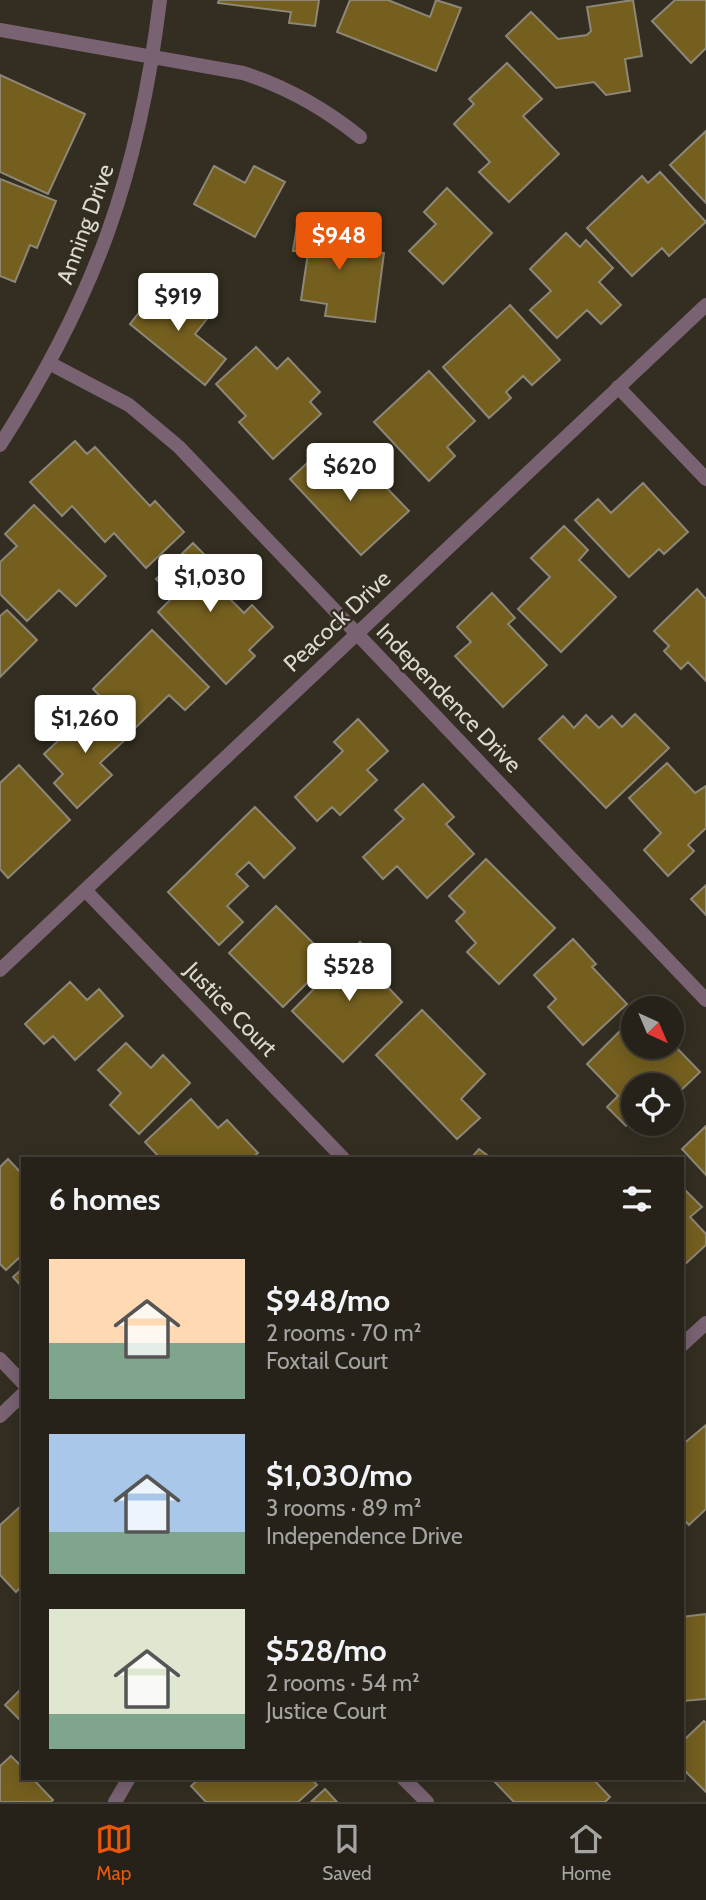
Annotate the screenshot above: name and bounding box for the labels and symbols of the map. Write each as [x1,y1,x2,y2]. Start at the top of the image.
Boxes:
street label: Anning Drive [50,160,120,288]
pin: $948 [298,212,380,272]
pin: $919 [137,274,219,333]
pin: $620 [309,444,391,503]
pin: $1,030 [153,554,267,614]
street label: Peacock Drive [278,564,396,678]
street label: Independence Drive [371,618,528,779]
pin: $1,260 [28,696,142,755]
pin: $528 [308,944,390,1003]
street label: Justice Court [178,955,283,1062]
north arrow [621,996,684,1059]

